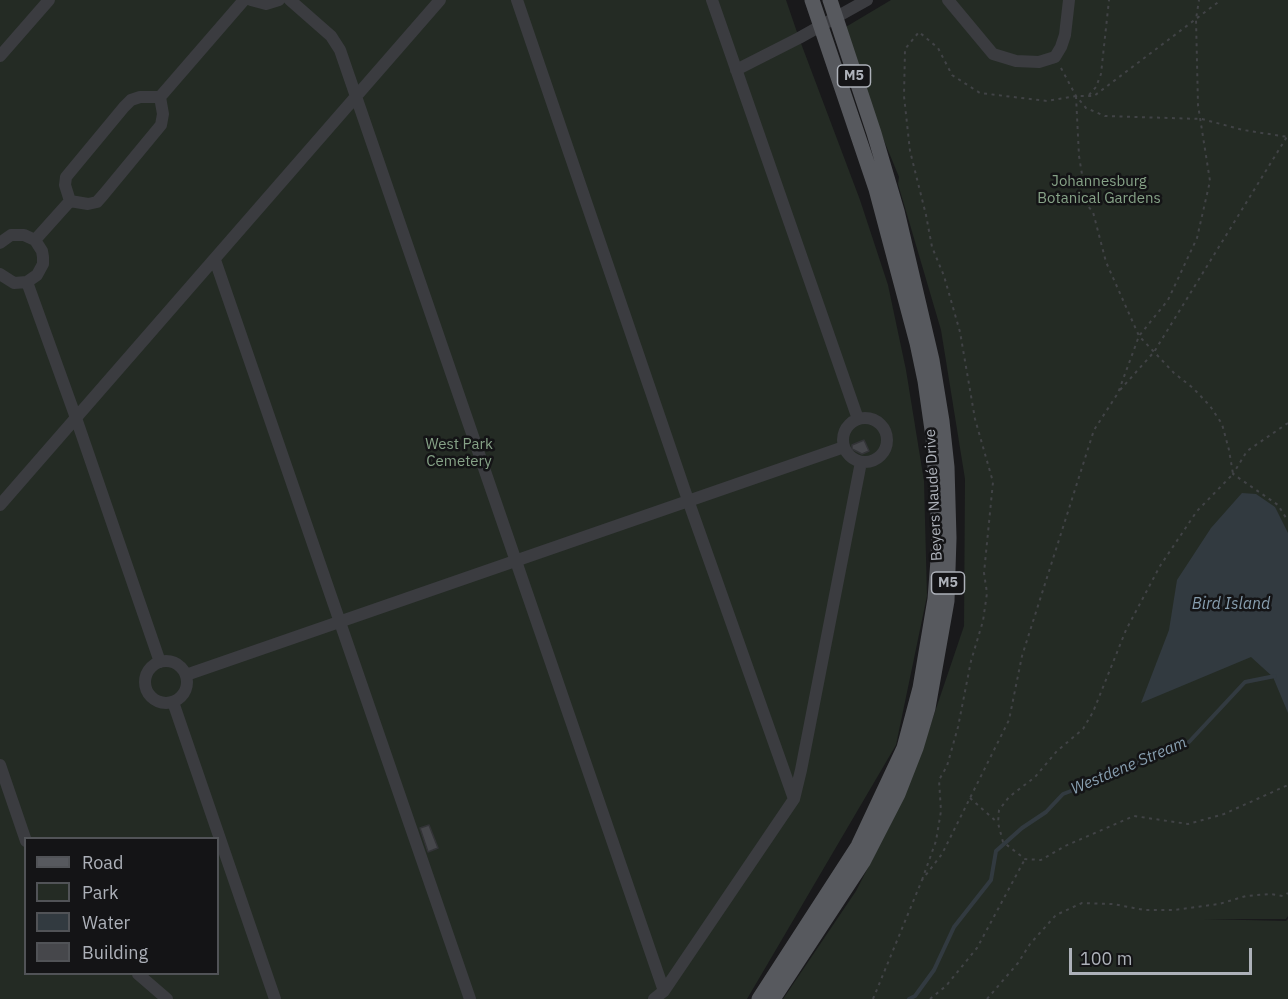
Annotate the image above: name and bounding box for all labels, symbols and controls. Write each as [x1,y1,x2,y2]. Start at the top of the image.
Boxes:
road number: M5 [838,65,870,87]
park label: Johannesburg Botanical Gardens [1037,173,1161,208]
street label: Beyers Naudé Drive [922,428,946,562]
park label: West Park Cemetery [425,436,493,471]
road number: M5 [932,572,964,594]
water label: Bird Island [1192,594,1270,614]
water label: Westdene Stream [1068,733,1190,799]
legend [24,837,219,975]
text: Road [82,851,123,874]
text: Park [82,881,118,904]
text: Water [82,911,130,934]
scale bar [1072,936,1255,974]
text: Building [82,941,148,964]
text: 100 m [1080,947,1132,970]

